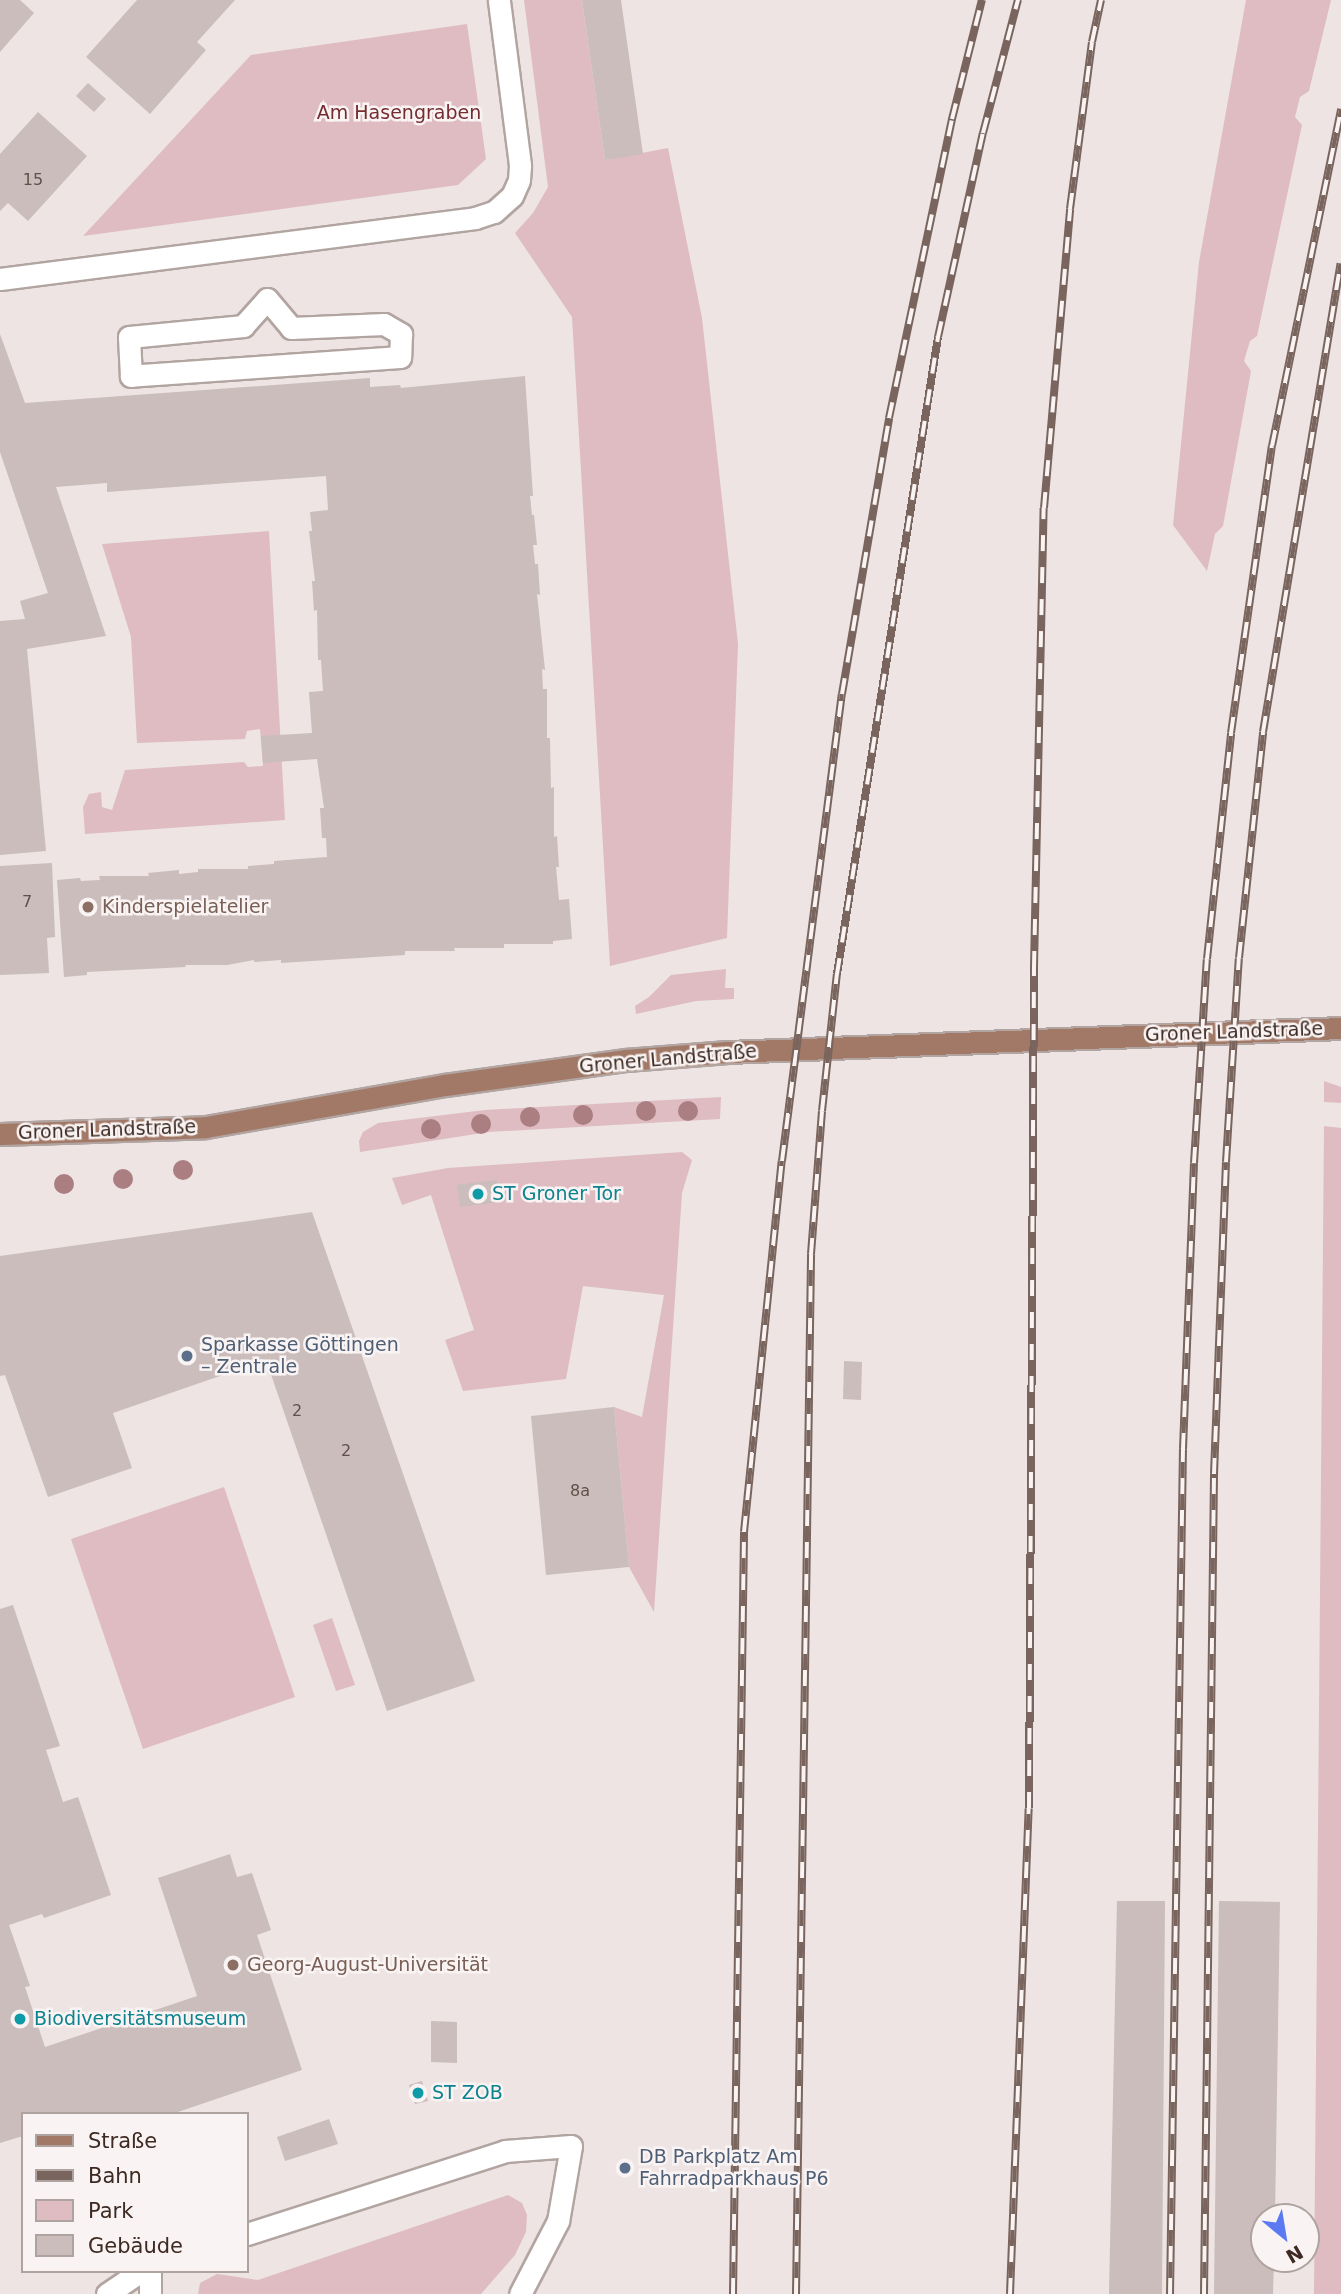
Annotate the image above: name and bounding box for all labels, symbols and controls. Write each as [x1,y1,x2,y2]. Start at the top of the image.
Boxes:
park label: Am Hasengraben [317,102,481,124]
house number: 15 [23,170,43,190]
house number: 7 [22,892,32,912]
place label: Kinderspielatelier [102,896,268,918]
marker: Kinderspielatelier [80,899,96,915]
street label: Groner Landstraße [1145,1017,1323,1047]
street label: Groner Landstraße [578,1040,758,1078]
street label: Groner Landstraße [18,1115,196,1145]
place label: ST Groner Tor [492,1183,621,1205]
marker: ST Groner Tor [470,1186,486,1202]
place label: Sparkasse Göttingen – Zentrale [201,1334,399,1378]
marker: Sparkasse Göttingen – Zentrale [179,1348,195,1364]
house number: 2 [292,1401,302,1421]
house number: 2 [341,1441,351,1461]
house number: 8a [570,1481,590,1501]
place label: Georg-August-Universität [247,1954,488,1976]
marker: Georg-August-Universität [225,1957,241,1973]
place label: Biodiversitätsmuseum [34,2008,246,2030]
marker: Biodiversitätsmuseum [12,2011,28,2027]
place label: ST ZOB [432,2082,503,2104]
marker: ST ZOB [410,2085,426,2101]
legend [21,2112,248,2273]
text: Straße [88,2129,157,2153]
place label: DB Parkplatz Am Fahrradparkhaus P6 [639,2146,829,2190]
marker: DB Parkplatz Am Fahrradparkhaus P6 [617,2160,633,2176]
text: Bahn [88,2164,142,2188]
text: Park [88,2199,133,2223]
north arrow [1250,2203,1320,2273]
text: Gebäude [88,2234,183,2258]
text: N [1282,2241,1307,2268]

